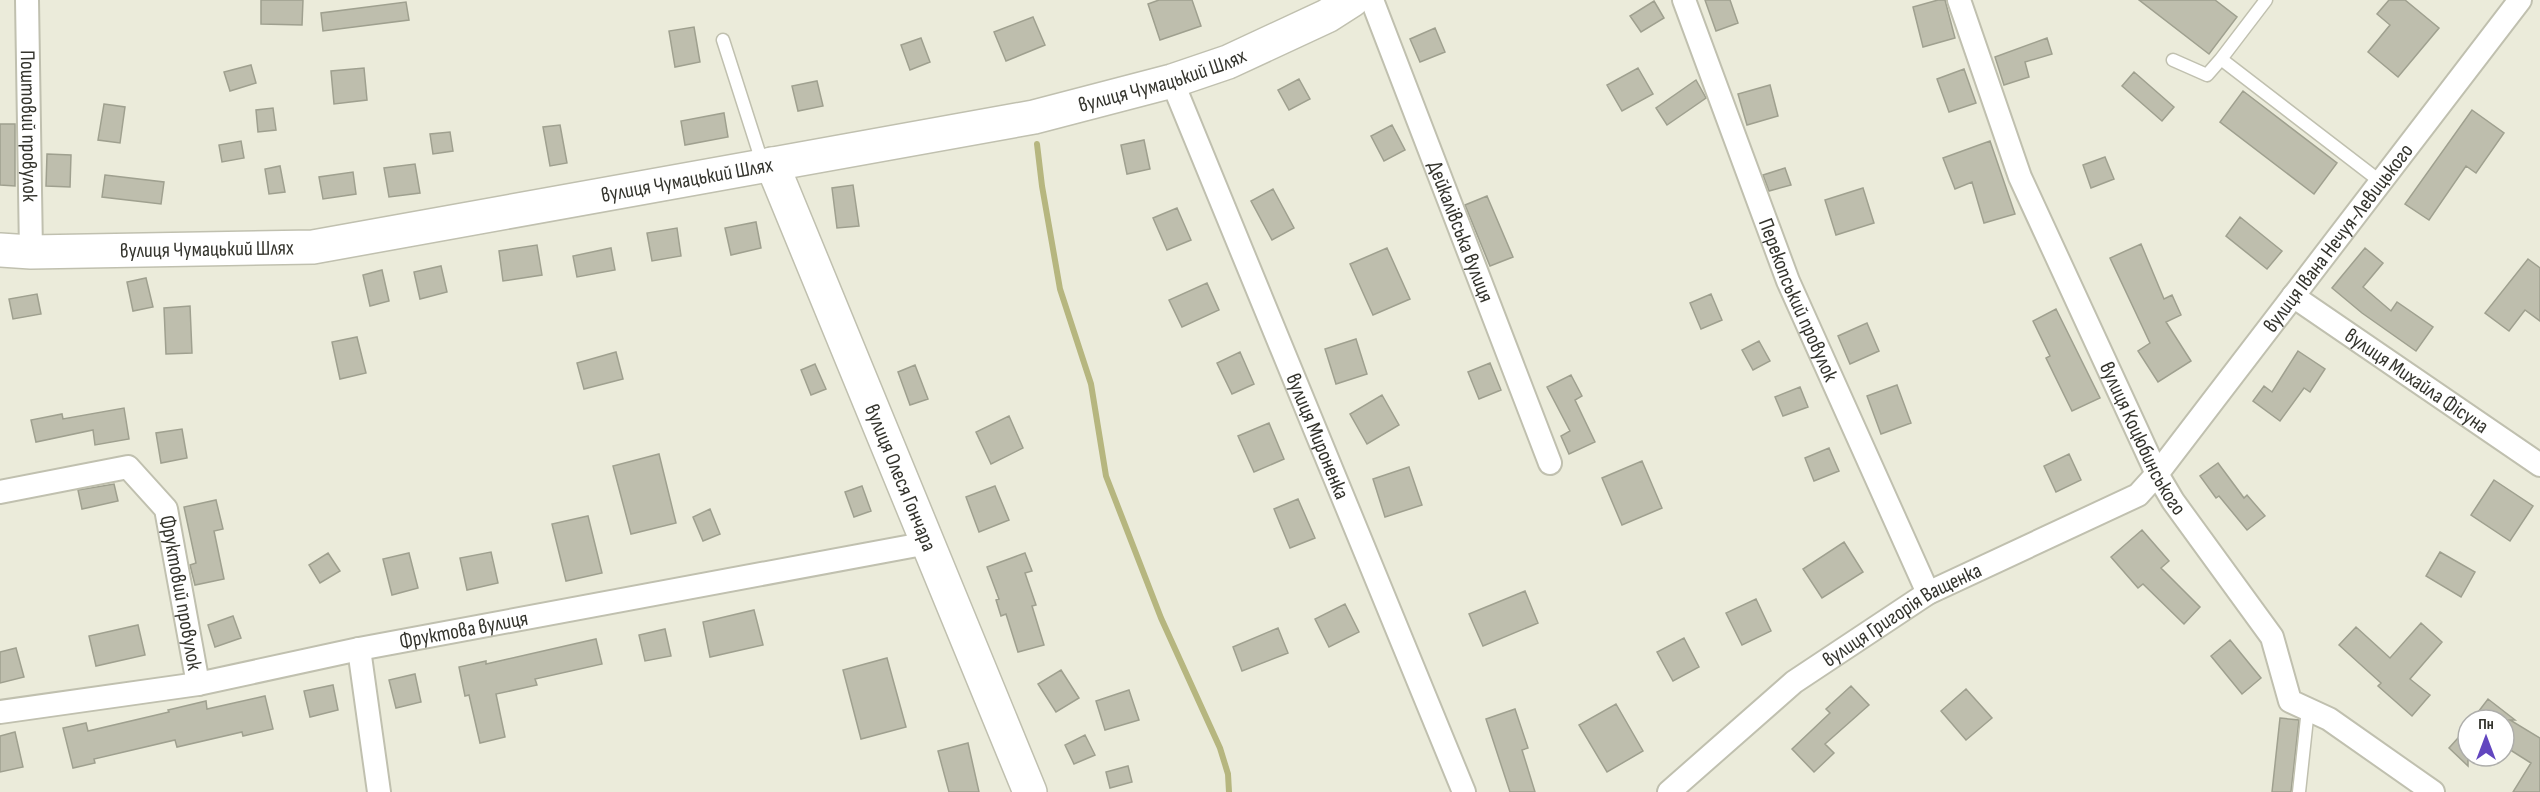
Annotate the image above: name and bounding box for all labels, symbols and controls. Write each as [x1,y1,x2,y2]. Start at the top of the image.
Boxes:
street label: вулиця Чумацький Шлях [1076,43,1250,117]
street label: Поштовий провулок [15,50,43,202]
street label: вулиця Івана Нечуя-Левицького [2258,138,2418,337]
street label: вулиця Чумацький Шлях [599,152,775,207]
street label: Дейкалівська вулиця [1423,157,1499,306]
street label: Перекопський провулок [1753,215,1844,385]
street label: вулиця Чумацький Шлях [120,235,294,263]
street label: вулиця Михайла Фісуна [2340,323,2493,439]
street label: вулиця Коцюбинського [2094,358,2192,520]
street label: вулиця Мироненка [1281,370,1355,503]
street label: вулиця Олеся Гончара [860,400,942,555]
street label: Фруктовий провулок [155,513,208,672]
street label: вулиця Григорія Ващенка [1818,557,1985,672]
street label: Фруктова вулиця [397,605,530,654]
north arrow [2456,708,2516,768]
text: Пн [2478,715,2494,734]

